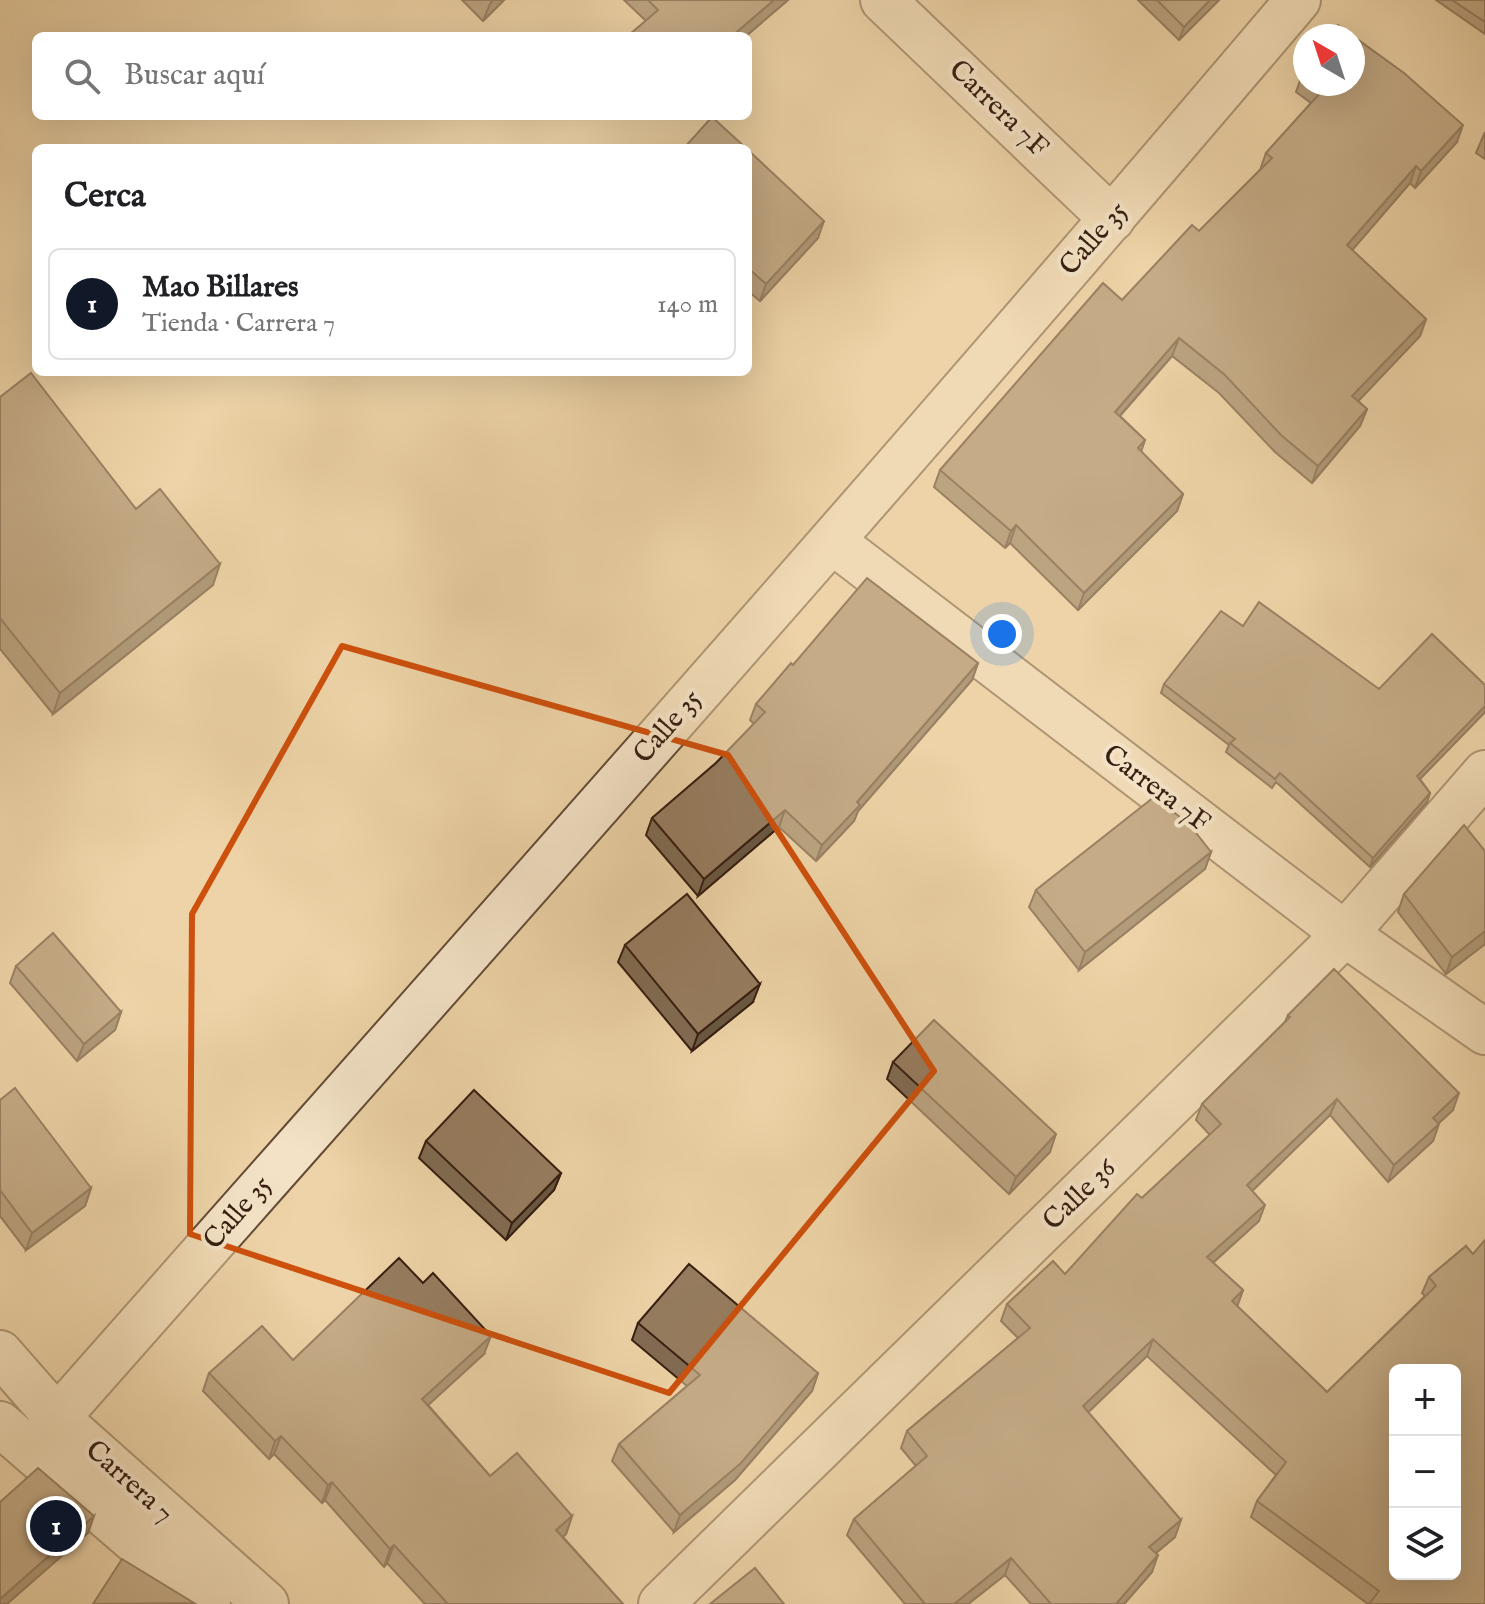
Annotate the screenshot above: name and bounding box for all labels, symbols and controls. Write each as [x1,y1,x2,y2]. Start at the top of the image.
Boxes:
north arrow [1293,24,1365,96]
search box [32,32,752,120]
street label: Carrera 7F [941,53,1055,165]
icon: search [60,54,104,98]
text: Buscar aquí [124,57,265,95]
text: Cerca [64,175,146,218]
street label: Calle 35 [1052,195,1136,283]
text: Mao Billares [142,269,299,307]
text: 1 [87,288,97,321]
text: 140 m [657,288,718,321]
text: Tienda · Carrera 7 [142,307,335,340]
your location [982,614,1022,654]
street label: Calle 35 [626,683,710,771]
street label: Carrera 7F [1096,737,1217,841]
street label: Calle 36 [1036,1151,1125,1238]
street label: Calle 35 [196,1169,280,1257]
map controls [1389,1364,1461,1580]
button: + [1389,1364,1461,1436]
street label: Carrera 7 [77,1433,181,1531]
button: − [1389,1436,1461,1508]
pin: 1 [30,1496,82,1556]
button: layers [1389,1508,1461,1580]

